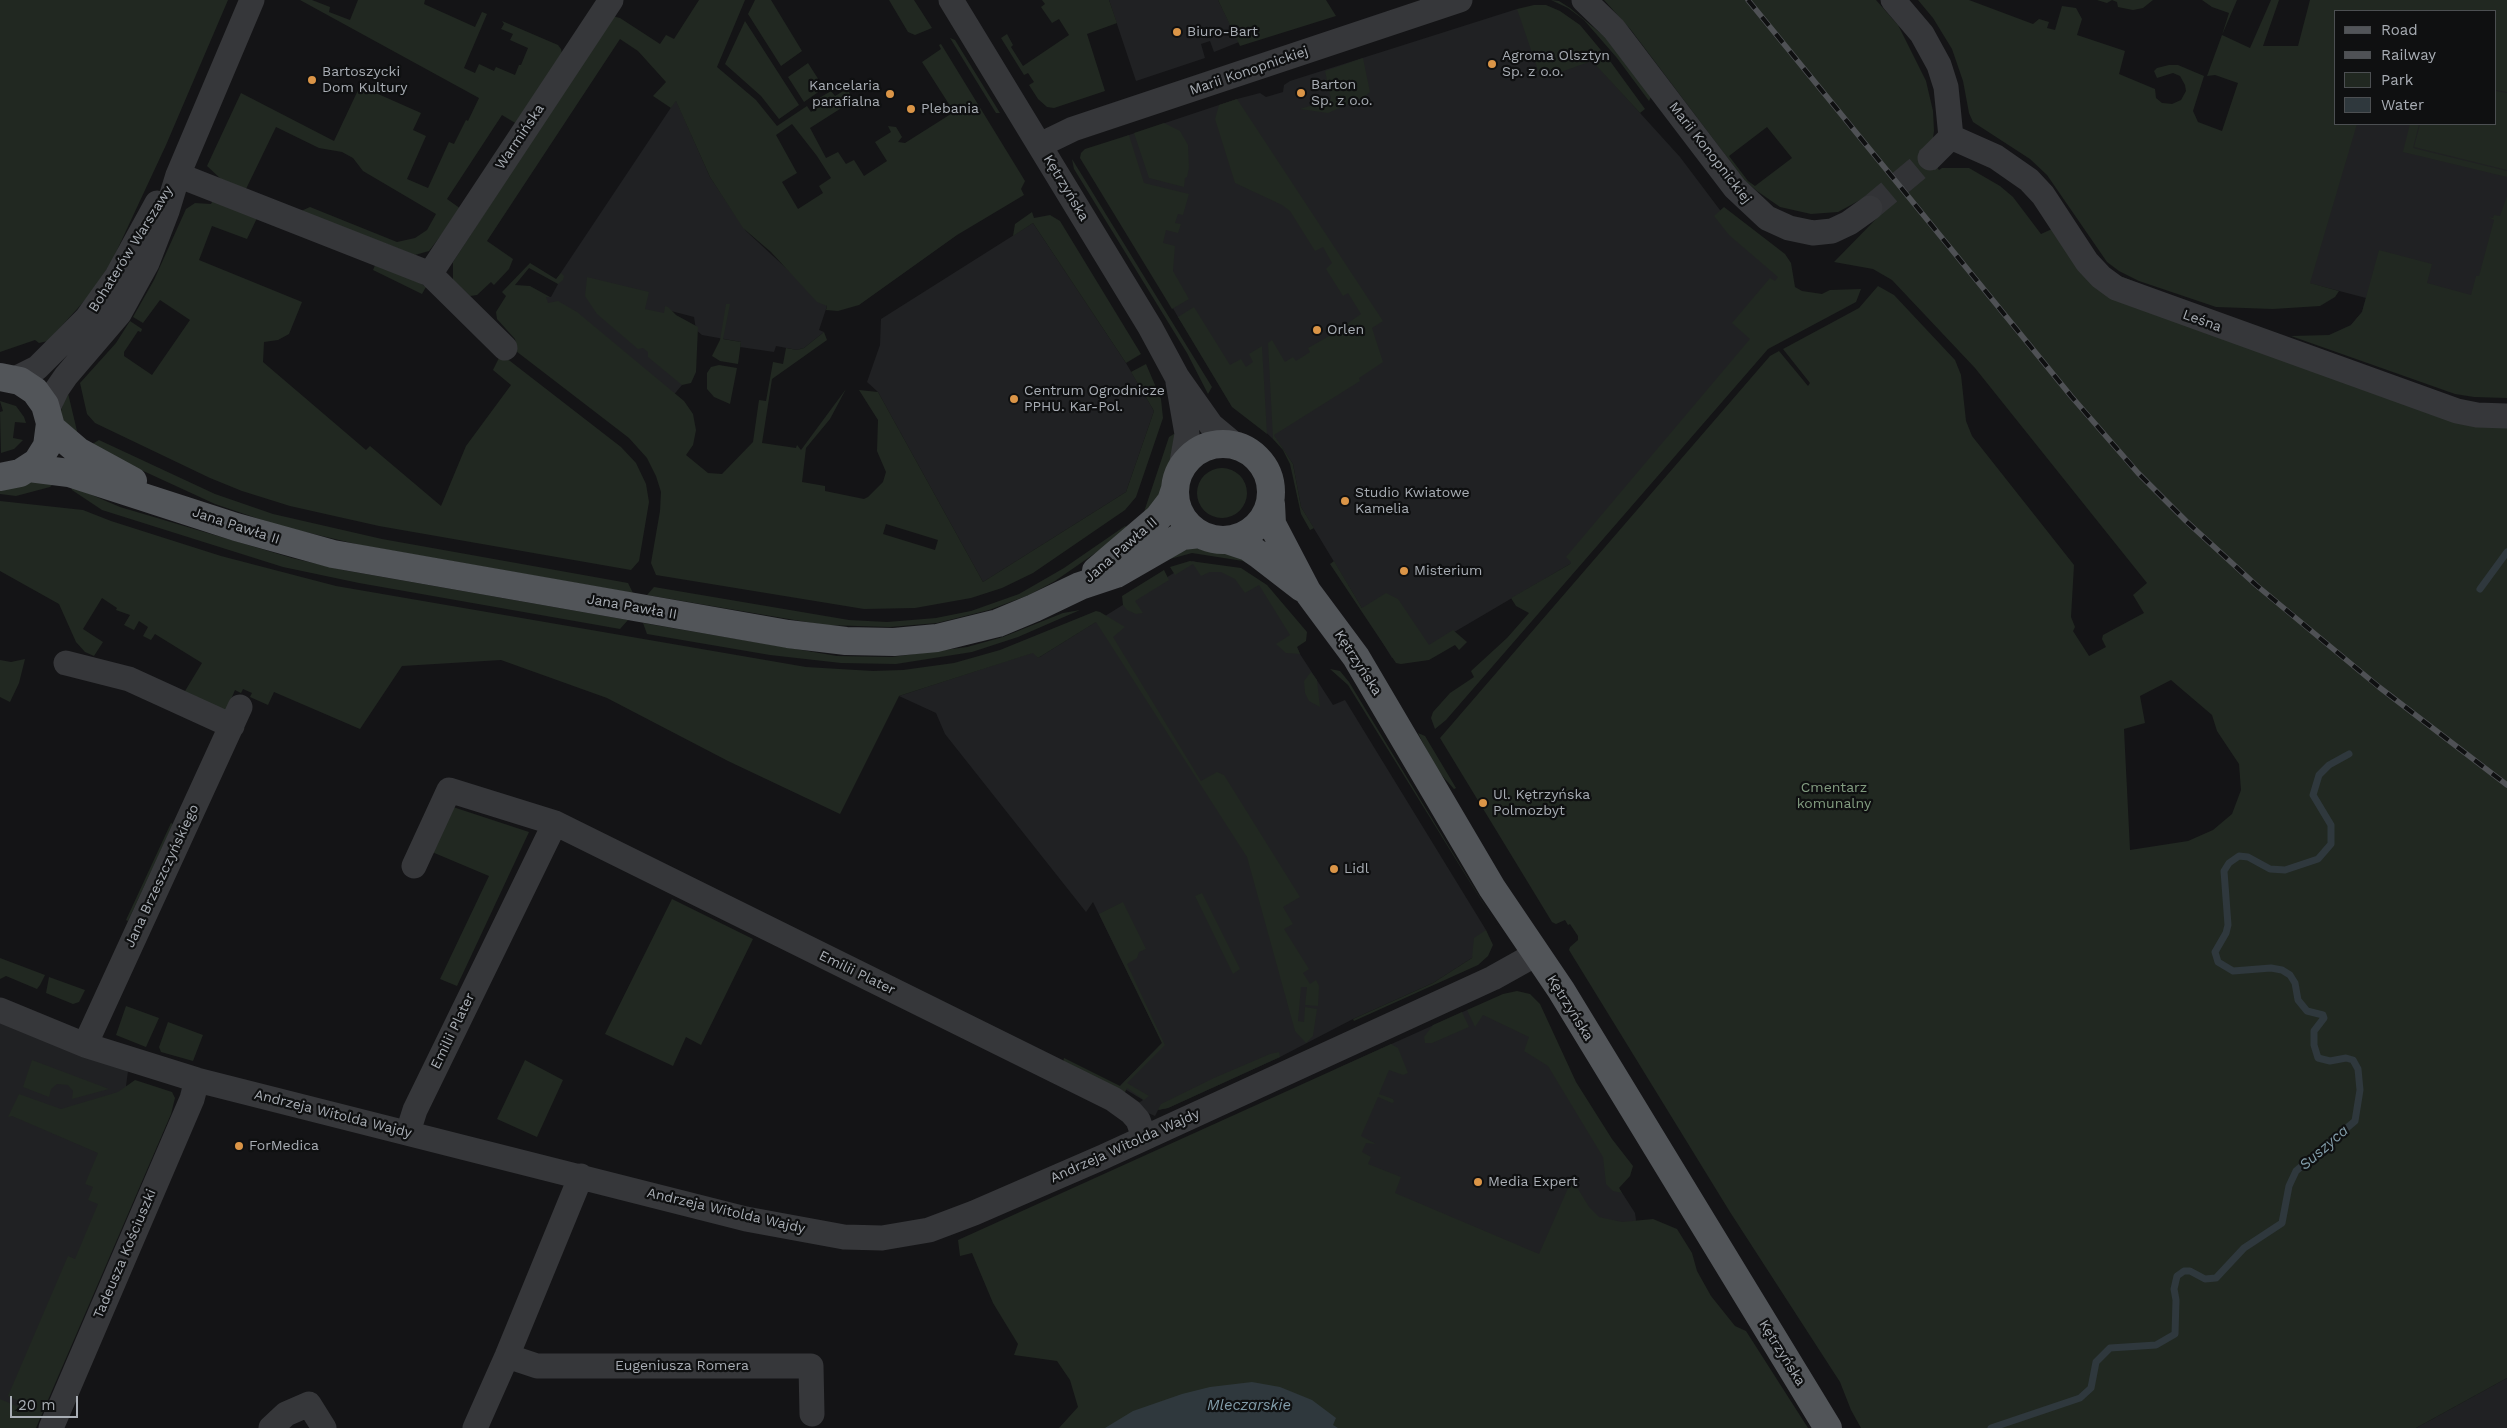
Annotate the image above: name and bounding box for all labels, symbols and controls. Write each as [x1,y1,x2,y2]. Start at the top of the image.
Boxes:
legend [2334,10,2497,125]
text: Road [2381,21,2418,39]
place label: Biuro-Bart [1187,24,1258,40]
marker: Biuro-Bart [1171,26,1183,38]
street label: Marii Konopnickiej [1188,43,1310,99]
text: Railway [2381,46,2436,64]
place label: Agroma Olsztyn Sp. z o.o. [1502,48,1610,80]
marker: Agroma Olsztyn Sp. z o.o. [1486,58,1498,70]
place label: Bartoszycki Dom Kultury [322,64,408,96]
text: Park [2381,71,2413,89]
marker: Bartoszycki Dom Kultury [306,74,318,86]
place label: Barton Sp. z o.o. [1311,77,1373,110]
place label: Kancelaria parafialna [809,78,880,110]
marker: Barton Sp. z o.o. [1295,87,1307,99]
marker: Kancelaria parafialna [884,88,896,100]
text: Water [2381,96,2424,114]
street label: Marii Konopnickiej [1665,99,1755,207]
street label: Warmińska [492,101,548,173]
place label: Plebania [921,101,979,117]
marker: Plebania [905,103,917,115]
street label: Kętrzyńska [1040,152,1092,224]
street label: Bohaterów Warszawy [85,183,177,315]
street label: Leśna [2180,306,2224,336]
place label: Orlen [1327,322,1364,338]
marker: Orlen [1311,324,1323,336]
place label: Centrum Ogrodnicze PPHU. Kar-Pol. [1024,383,1165,416]
marker: Centrum Ogrodnicze PPHU. Kar-Pol. [1008,393,1020,405]
place label: Studio Kwiatowe Kamelia [1355,485,1469,518]
marker: Studio Kwiatowe Kamelia [1339,495,1351,507]
street label: Jana Pawła II [190,504,282,548]
street label: Jana Pawła II [1081,514,1161,586]
place label: Misterium [1414,563,1482,579]
marker: Misterium [1398,565,1410,577]
street label: Jana Pawła II [586,591,678,623]
street label: Kętrzyńska [1331,627,1385,699]
park label: Cmentarz komunalny [1797,780,1871,812]
place label: Ul. Kętrzyńska Polmozbyt [1493,787,1590,820]
marker: Ul. Kętrzyńska Polmozbyt [1477,797,1489,809]
street label: Jana Brzeszczyńskiego [121,802,203,950]
place label: Lidl [1344,861,1369,877]
marker: Lidl [1328,863,1340,875]
street label: Emilii Plater [816,947,898,999]
street label: Kętrzyńska [1543,972,1597,1044]
street label: Emilii Plater [427,990,479,1072]
street label: Andrzeja Witolda Wajdy [252,1086,414,1142]
street label: Andrzeja Witolda Wajdy [1048,1105,1202,1187]
water label: Suszyca [2296,1122,2352,1174]
place label: ForMedica [249,1138,319,1154]
marker: ForMedica [233,1140,245,1152]
place label: Media Expert [1488,1174,1578,1190]
marker: Media Expert [1472,1176,1484,1188]
street label: Andrzeja Witolda Wajdy [645,1185,807,1237]
street label: Tadeusza Kościuszki [90,1187,160,1321]
street label: Kętrzyńska [1755,1317,1809,1389]
street label: Eugeniusza Romera [615,1358,749,1374]
scale bar [12,1386,80,1418]
text: 20 m [18,1396,56,1414]
water label: Mleczarskie [1207,1397,1291,1415]

